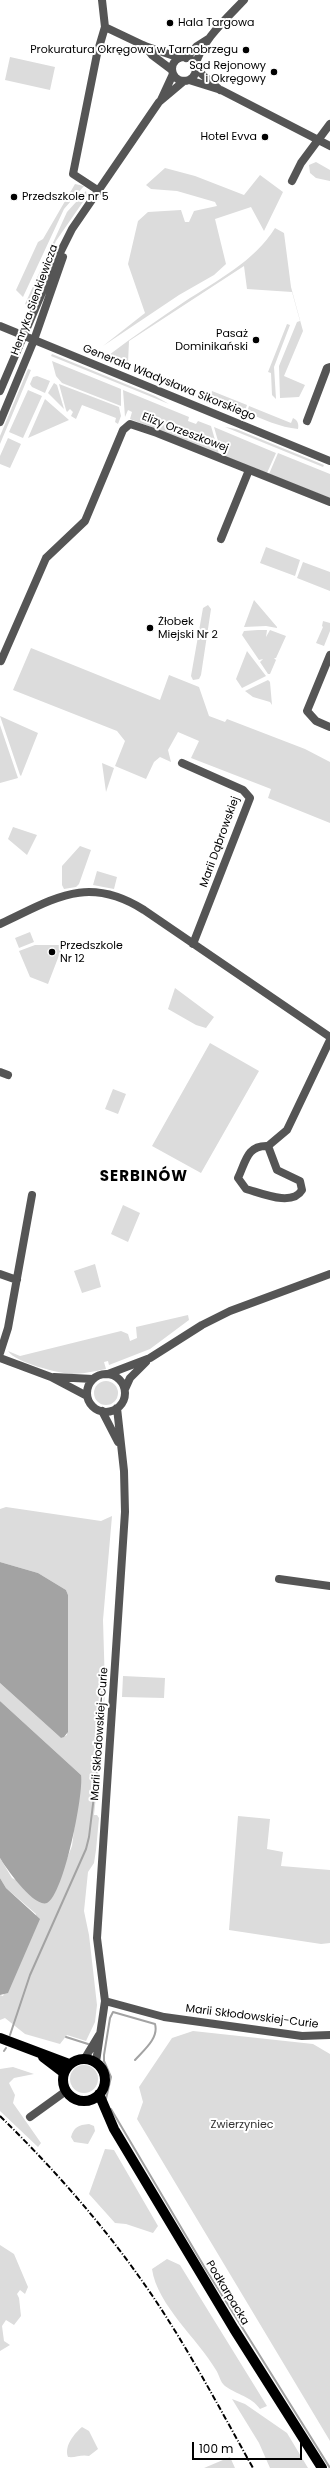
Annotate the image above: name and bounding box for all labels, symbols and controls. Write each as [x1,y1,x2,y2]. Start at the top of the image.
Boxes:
place label: Hala Targowa [178,16,255,30]
marker: Hala Targowa [165,18,175,28]
place label: Prokuratura Okręgowa w Tarnobrzegu [30,43,238,57]
marker: Prokuratura Okręgowa w Tarnobrzegu [241,45,251,55]
place label: Sąd Rejonowy i Okręgowy [189,59,266,85]
marker: Sąd Rejonowy i Okręgowy [269,67,279,77]
place label: Hotel Evva [200,130,257,144]
marker: Hotel Evva [260,132,270,142]
place label: Przedszkole nr 5 [22,190,109,204]
marker: Przedszkole nr 5 [9,192,19,202]
street label: Henryka Sienkiewicza [9,243,61,357]
place label: Pasaż Dominikański [175,327,248,353]
marker: Pasaż Dominikański [251,335,261,345]
street label: Generała Władysława Sikorskiego [81,342,257,424]
street label: Elizy Orzeszkowej [140,410,230,456]
place label: Żłobek Miejski Nr 2 [158,615,218,641]
marker: Żłobek Miejski Nr 2 [145,623,155,633]
street label: Marii Dąbrowskiej [197,795,243,889]
place label: Przedszkole Nr 12 [60,939,123,965]
marker: Przedszkole Nr 12 [47,947,57,957]
district label: SERBINÓW [100,1168,188,1186]
street label: Marii Skłodowskiej-Curie [89,1667,111,1801]
street label: Marii Skłodowskiej-Curie [185,2002,319,2032]
park label: Zwierzyniec [210,2118,274,2132]
street label: Podkarpacka [203,2258,251,2328]
scale bar [194,2434,304,2460]
text: 100 m [199,2440,233,2457]

